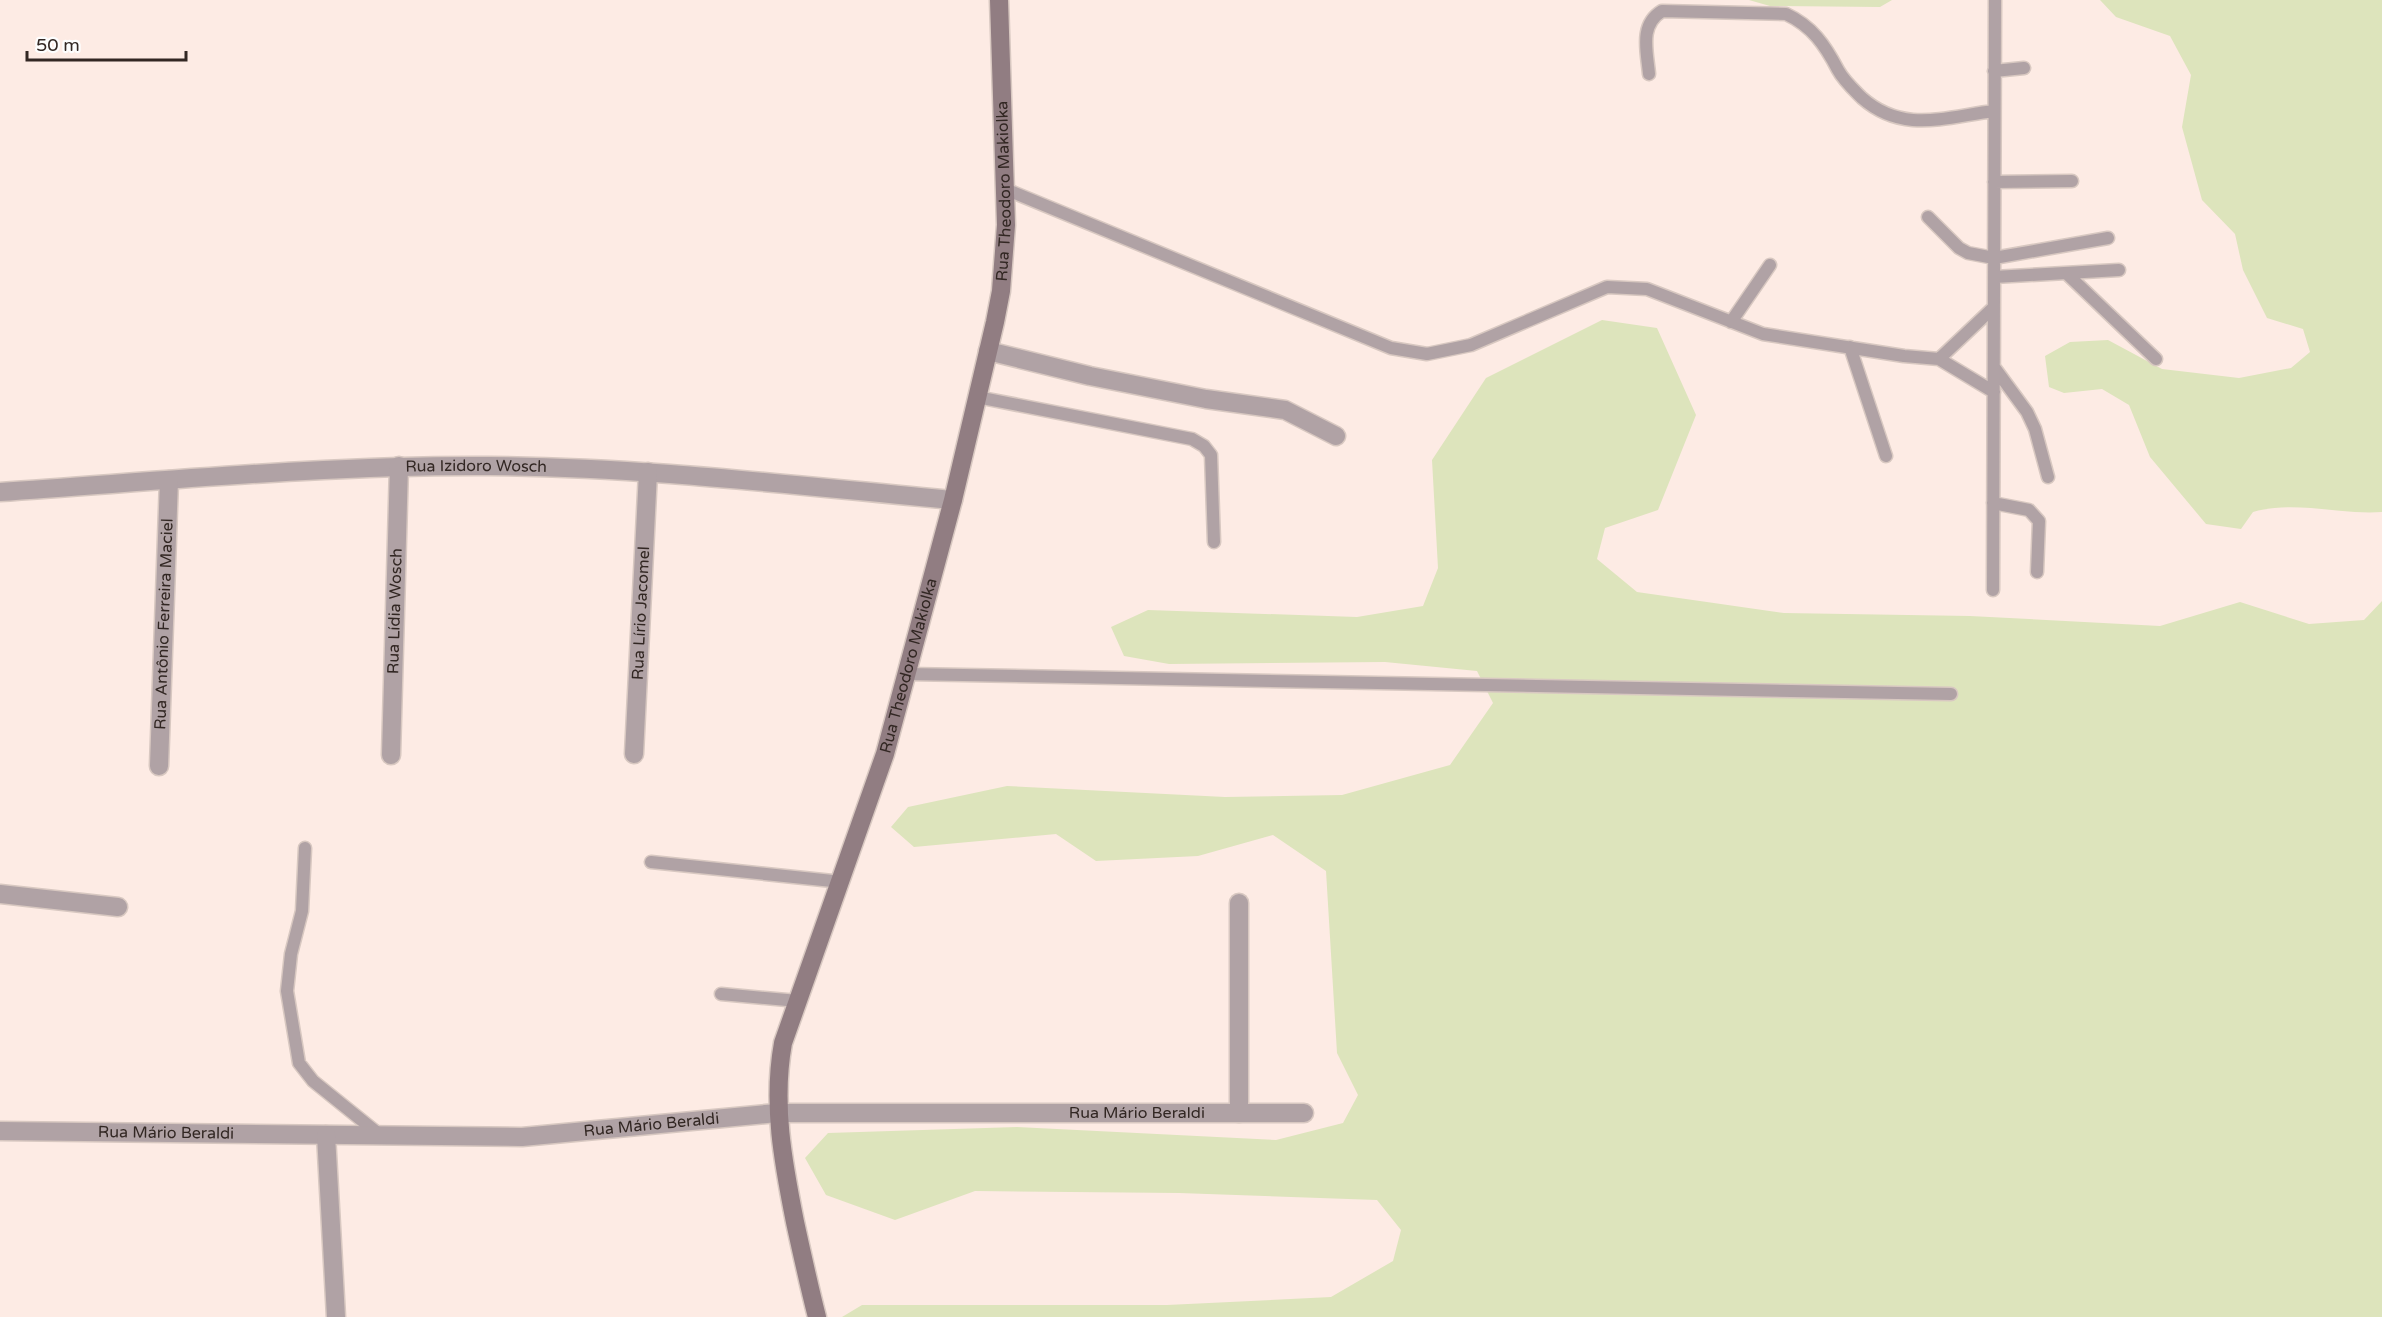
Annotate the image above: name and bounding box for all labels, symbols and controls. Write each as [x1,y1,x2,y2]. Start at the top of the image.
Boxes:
scale bar [27,24,186,62]
text: 50 m [36,34,80,56]
street label: Rua Theodoro Makiolka [992,101,1016,282]
street label: Rua Izidoro Wosch [405,456,547,477]
street label: Rua Antônio Ferreira Maciel [150,518,178,730]
street label: Rua Lírio Jacomel [628,546,654,681]
street label: Rua Lídia Wosch [383,548,407,674]
street label: Rua Theodoro Makiolka [876,576,942,755]
street label: Rua Mário Beraldi [1069,1103,1205,1123]
street label: Rua Mário Beraldi [583,1108,720,1141]
street label: Rua Mário Beraldi [98,1122,234,1144]

